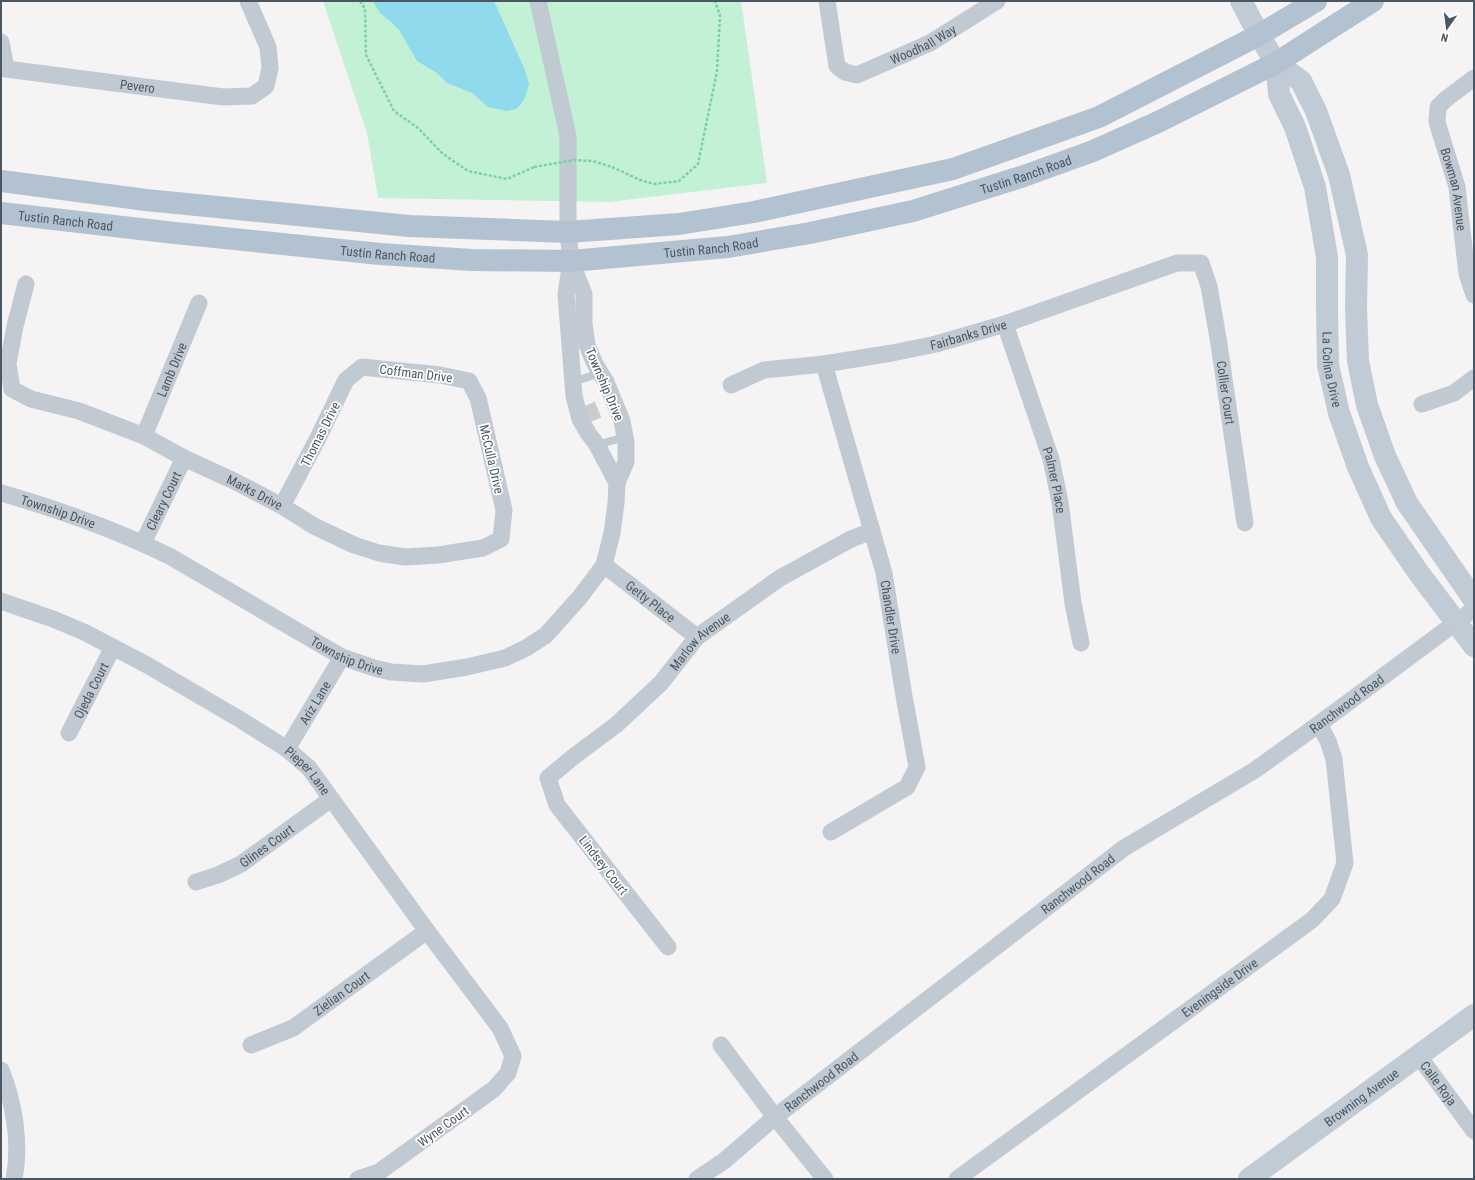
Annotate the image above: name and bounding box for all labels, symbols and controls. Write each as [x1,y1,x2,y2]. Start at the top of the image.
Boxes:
north arrow [1427,8,1467,48]
street label: Woodhall Way [888,21,959,68]
text: N [1440,30,1450,44]
street label: Pevero [119,77,156,96]
street label: Bowman Avenue [1437,146,1469,232]
street label: Tustin Ranch Road [978,152,1073,197]
street label: Tustin Ranch Road [17,208,114,234]
street label: Tustin Ranch Road [663,235,760,261]
street label: Tustin Ranch Road [339,243,436,266]
street label: Fairbanks Drive [929,317,1008,353]
street label: La Colina Drive [1319,331,1344,409]
street label: Lamb Drive [154,340,190,399]
street label: Township Drive [582,345,627,423]
street label: Collier Court [1214,360,1238,426]
street label: Coffman Drive [379,362,453,385]
street label: Thomas Drive [298,399,343,469]
street label: McCulla Drive [476,423,507,495]
street label: Palmer Place [1039,445,1068,514]
street label: Cleary Court [143,469,184,533]
street label: Marks Drive [224,472,285,513]
street label: Township Drive [19,492,97,531]
street label: Getty Place [623,578,678,625]
street label: Chandler Drive [877,579,904,655]
street label: Marlow Avenue [667,609,733,674]
street label: Township Drive [308,633,385,678]
street label: Ojeda Court [71,660,112,721]
street label: Ranchwood Road [1307,671,1387,736]
street label: Ariz Lane [296,678,334,727]
street label: Pieper Lane [282,743,333,798]
street label: Glines Court [237,821,297,871]
street label: Lindsey Court [576,833,631,898]
street label: Ranchwood Road [1038,851,1118,917]
street label: Eveningside Drive [1179,955,1261,1021]
street label: Zielian Court [311,968,373,1019]
street label: Ranchwood Road [782,1049,861,1115]
street label: Calle Roja [1417,1058,1460,1109]
street label: Browning Avenue [1321,1065,1402,1130]
street label: Wyne Court [415,1103,472,1150]

